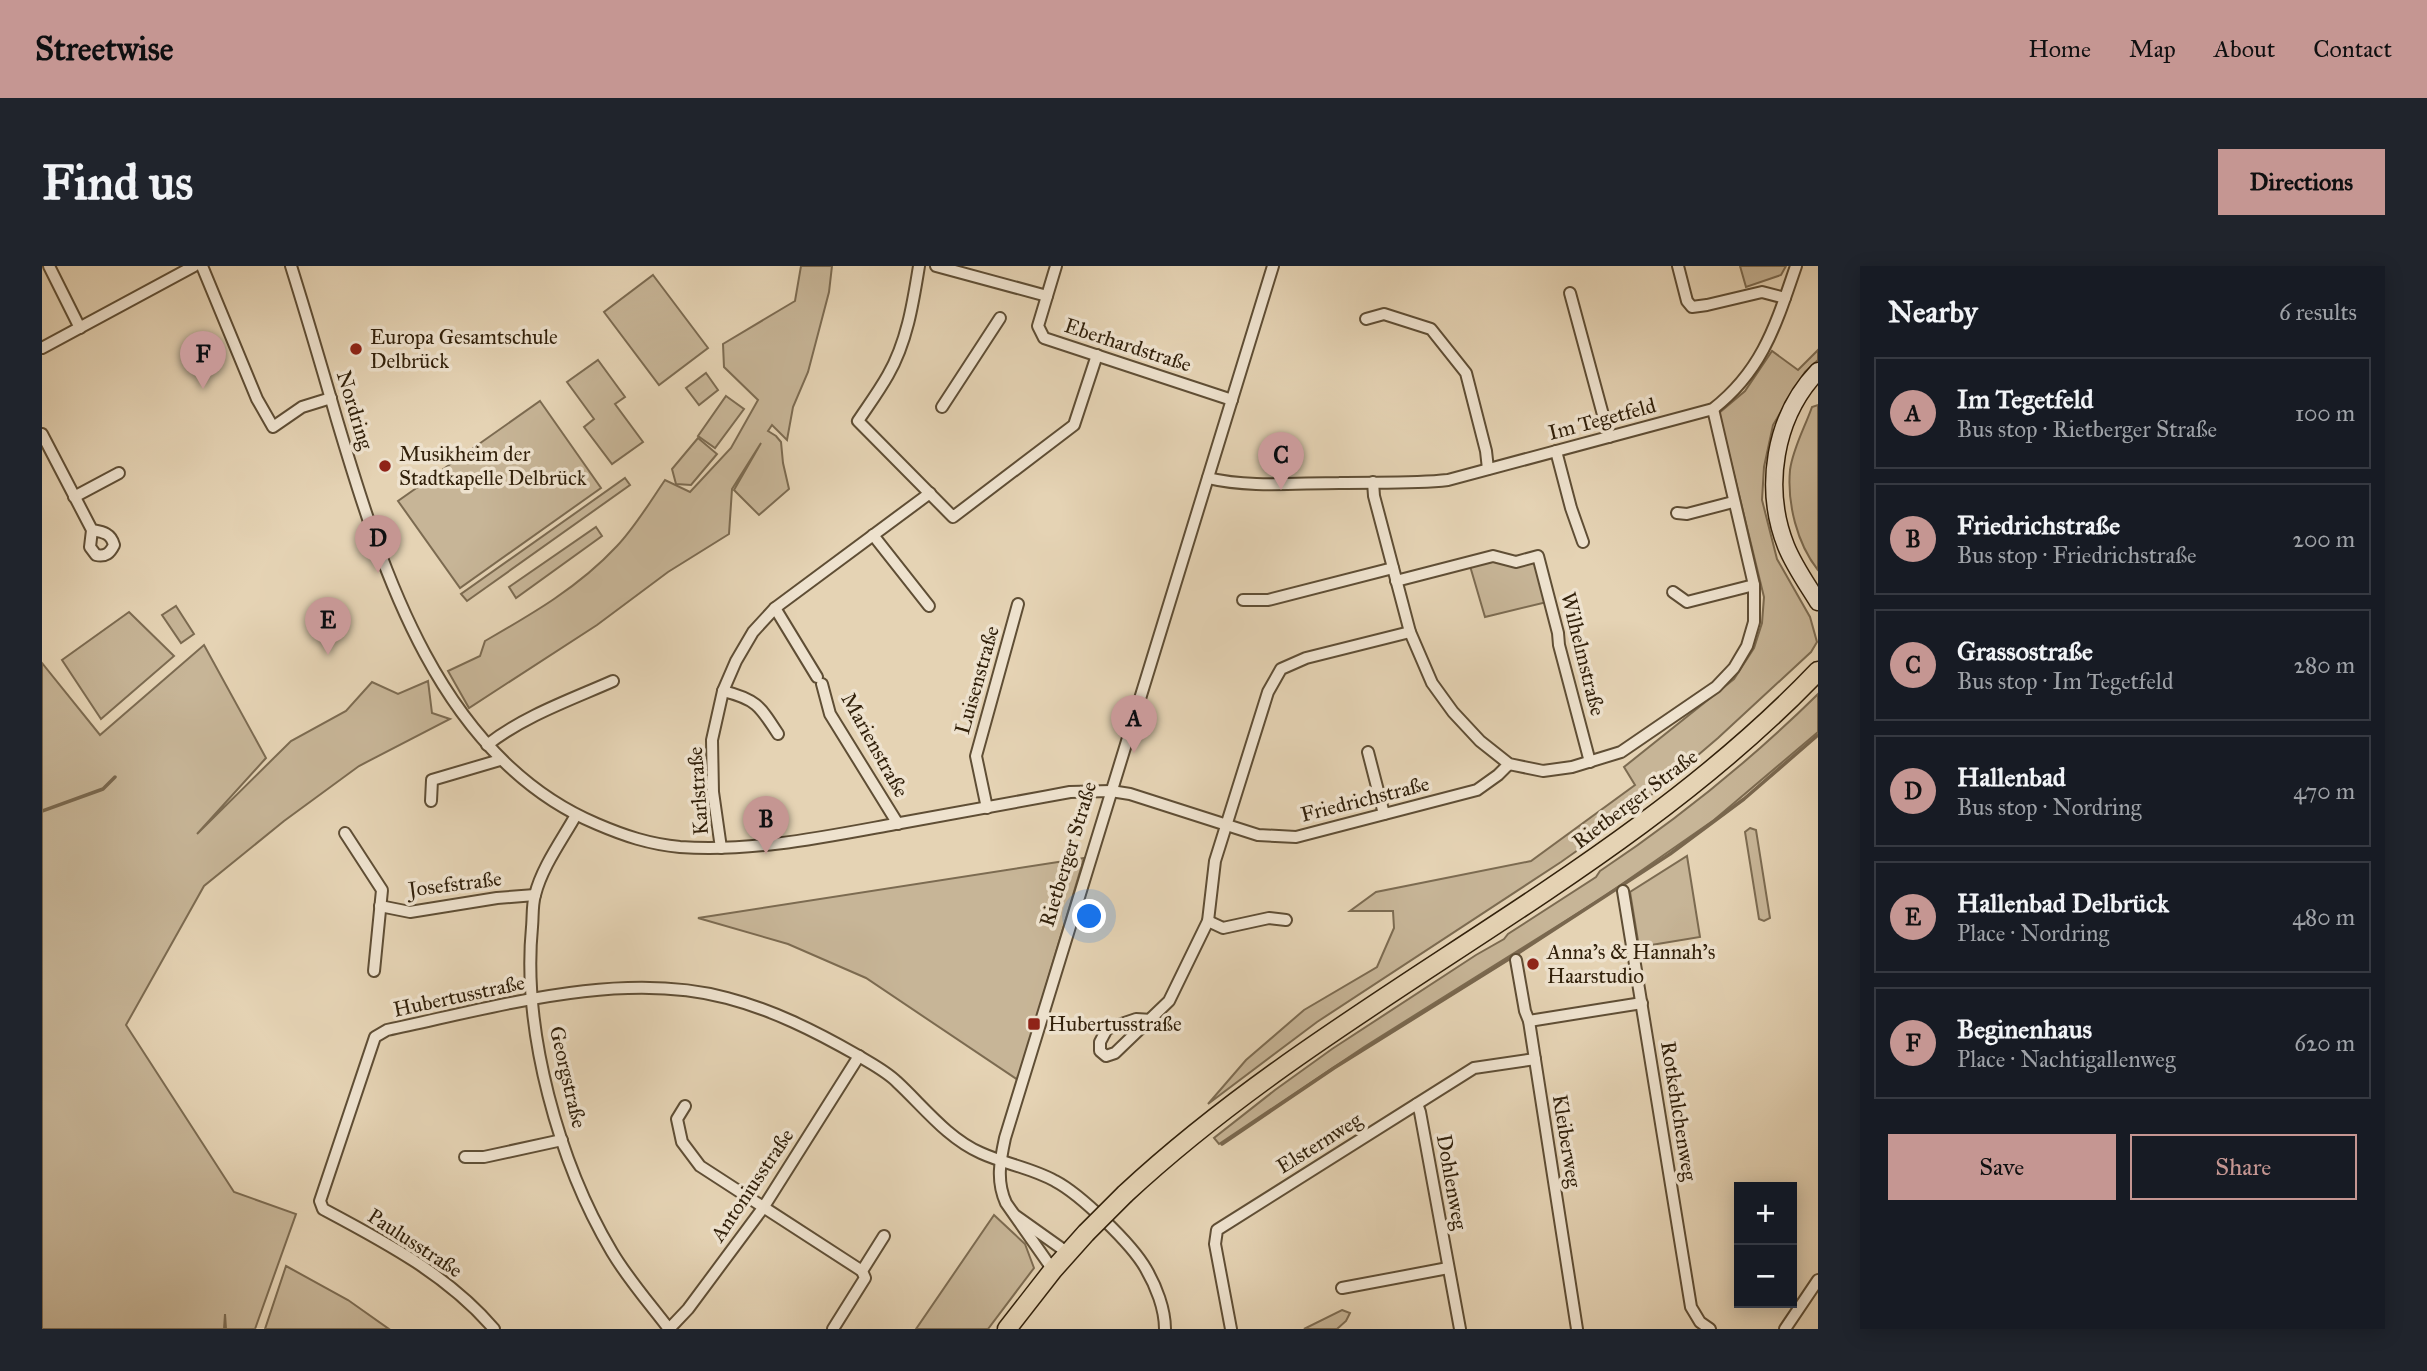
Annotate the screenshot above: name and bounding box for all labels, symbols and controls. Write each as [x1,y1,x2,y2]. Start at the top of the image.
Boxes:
text: Streetwise [35,29,173,69]
text: Home [2028,34,2091,64]
text: Map [2129,34,2176,64]
text: About [2214,34,2275,64]
text: Contact [2313,34,2392,64]
button: Directions [2218,149,2385,215]
text: Find us [42,153,193,212]
text: Nearby [1888,294,1978,330]
text: 6 results [2279,298,2357,326]
street label: Eberhardstraße [1061,312,1195,378]
place label: Europa Gesamtschule Delbrück [370,324,558,374]
pin: F [180,331,226,389]
marker: Europa Gesamtschule Delbrück [348,341,364,357]
street label: Nordring [331,367,379,453]
text: Im Tegetfeld [1957,383,2094,415]
street label: Im Tegetfeld [1545,392,1659,446]
text: A [1905,399,1921,427]
text: 100 m [2295,399,2355,427]
text: Bus stop · Rietberger Straße [1957,415,2217,443]
pin: C [1258,432,1304,490]
place label: Musikheim der Stadtkapelle Delbrück [399,441,587,491]
marker: Musikheim der Stadtkapelle Delbrück [377,458,393,474]
text: Friedrichstraße [1957,509,2120,541]
pin: D [355,515,401,573]
text: B [1905,525,1921,553]
text: 200 m [2293,525,2355,553]
text: Bus stop · Friedrichstraße [1957,541,2197,569]
street label: Wilhelmstraße [1555,589,1611,719]
pin: E [305,597,351,655]
street label: Luisenstraße [949,622,1005,737]
text: Grassostraße [1957,635,2093,667]
text: C [1905,651,1921,679]
text: 280 m [2294,651,2355,679]
text: Bus stop · Im Tegetfeld [1957,667,2173,695]
street label: Marienstraße [836,688,915,802]
pin: A [1111,695,1157,753]
street label: Rietberger Straße [1567,743,1703,855]
street label: Karlstraße [682,746,714,836]
text: Hallenbad [1957,761,2066,793]
street label: Friedrichstraße [1298,770,1432,828]
text: D [1904,777,1922,805]
text: 470 m [2293,777,2355,805]
street label: Rietberger Straße [1034,778,1102,930]
text: Bus stop · Nordring [1957,793,2142,821]
pin: B [743,796,789,854]
street label: Josefstraße [405,865,503,903]
text: Hallenbad Delbrück [1957,887,2169,919]
your location [1072,899,1106,933]
text: E [1905,903,1921,931]
text: 480 m [2292,903,2355,931]
text: Place · Nordring [1957,919,2109,947]
place label: Anna's & Hannah's Haarstudio [1546,939,1715,989]
marker: Anna's & Hannah's Haarstudio [1525,956,1541,972]
street label: Hubertusstraße [391,969,527,1023]
place label: Hubertusstraße [1048,1011,1182,1037]
text: Beginenhaus [1957,1013,2092,1045]
marker: Hubertusstraße [1026,1016,1042,1032]
street label: Georgstraße [544,1023,592,1131]
text: F [1905,1029,1921,1057]
text: 620 m [2294,1029,2355,1057]
street label: Rotkehlchenweg [1655,1039,1703,1183]
text: Place · Nachtigallenweg [1957,1045,2176,1073]
street label: Kleiberweg [1547,1093,1587,1190]
street label: Elsternweg [1272,1107,1367,1179]
street label: Antoniusstraße [704,1123,800,1247]
street label: Dohlenweg [1431,1132,1473,1232]
button: Save [1888,1134,2116,1200]
button: Share [2130,1134,2357,1200]
map controls [1734,1182,1797,1308]
button: + [1734,1182,1797,1245]
street label: Paulusstraße [363,1203,467,1283]
button: − [1734,1245,1797,1308]

